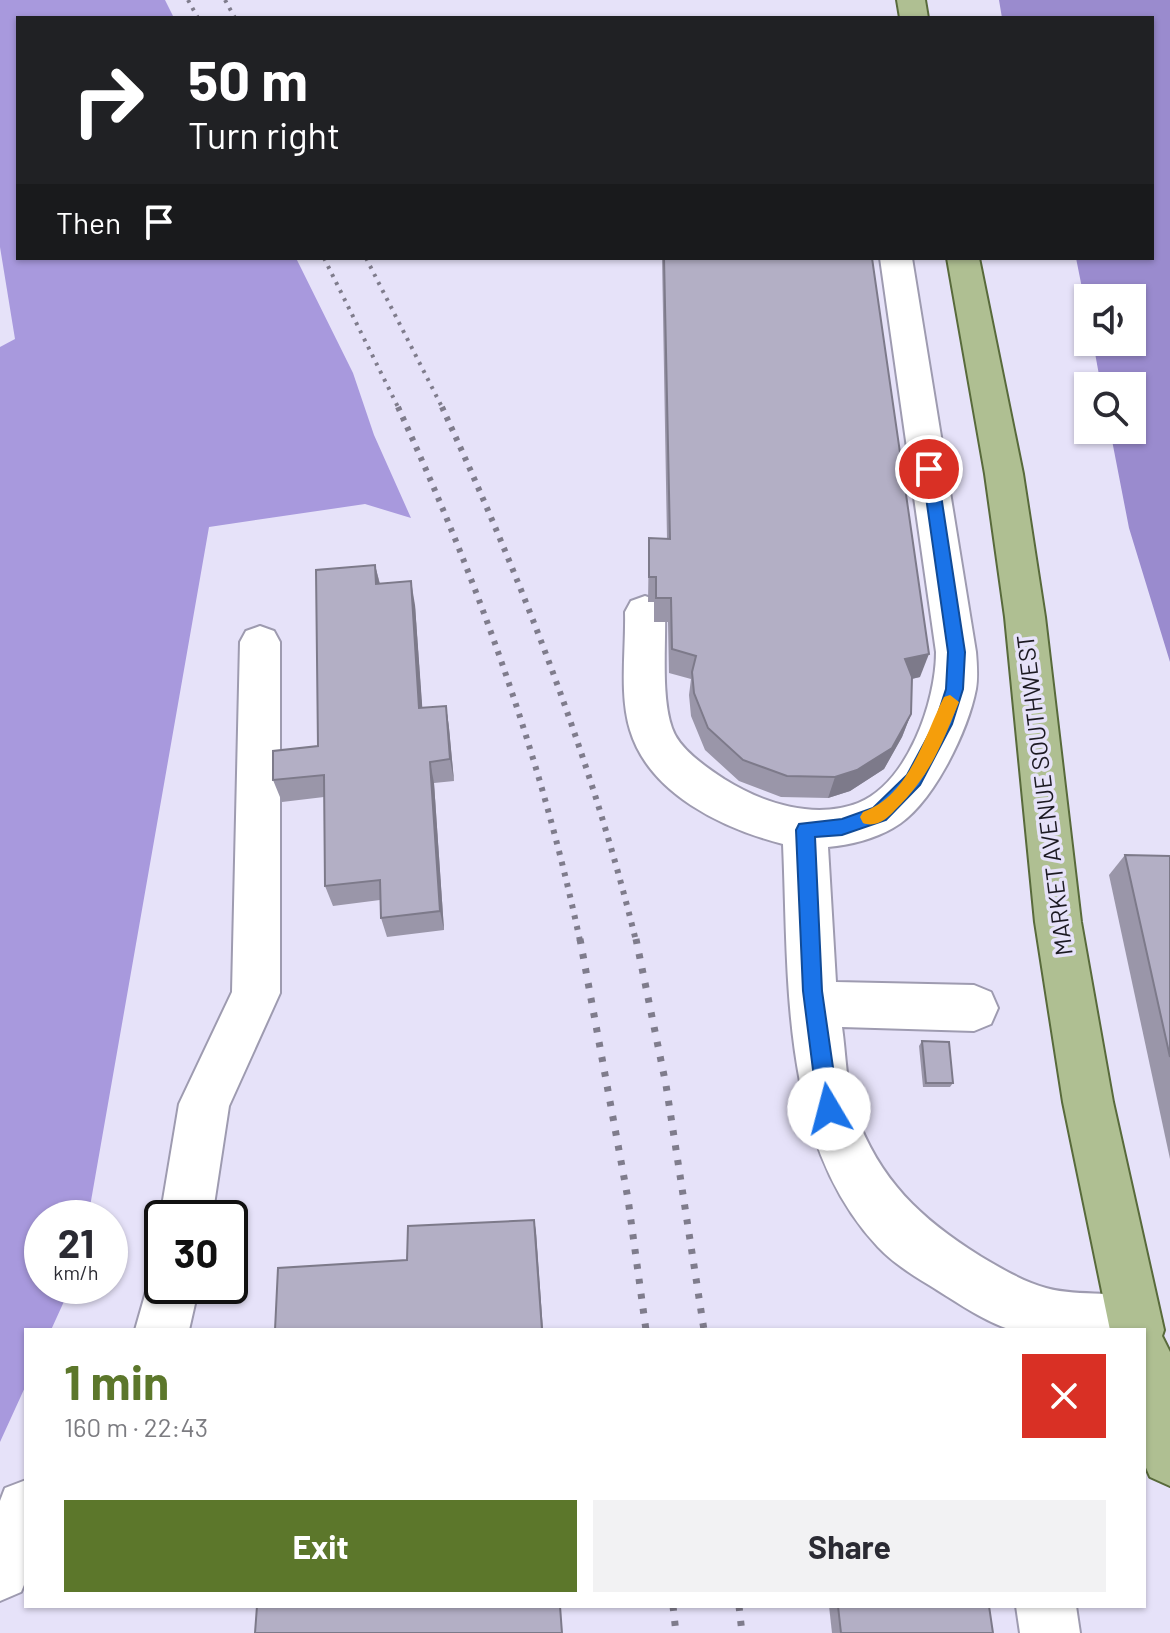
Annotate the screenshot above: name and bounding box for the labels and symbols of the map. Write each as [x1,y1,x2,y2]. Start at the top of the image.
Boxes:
pin [895,435,963,503]
street label: MARKET AVENUE SOUTHWEST [1009,633,1078,957]
position arrow [787,1067,871,1151]
speed limit sign: 30 [144,1200,248,1304]

